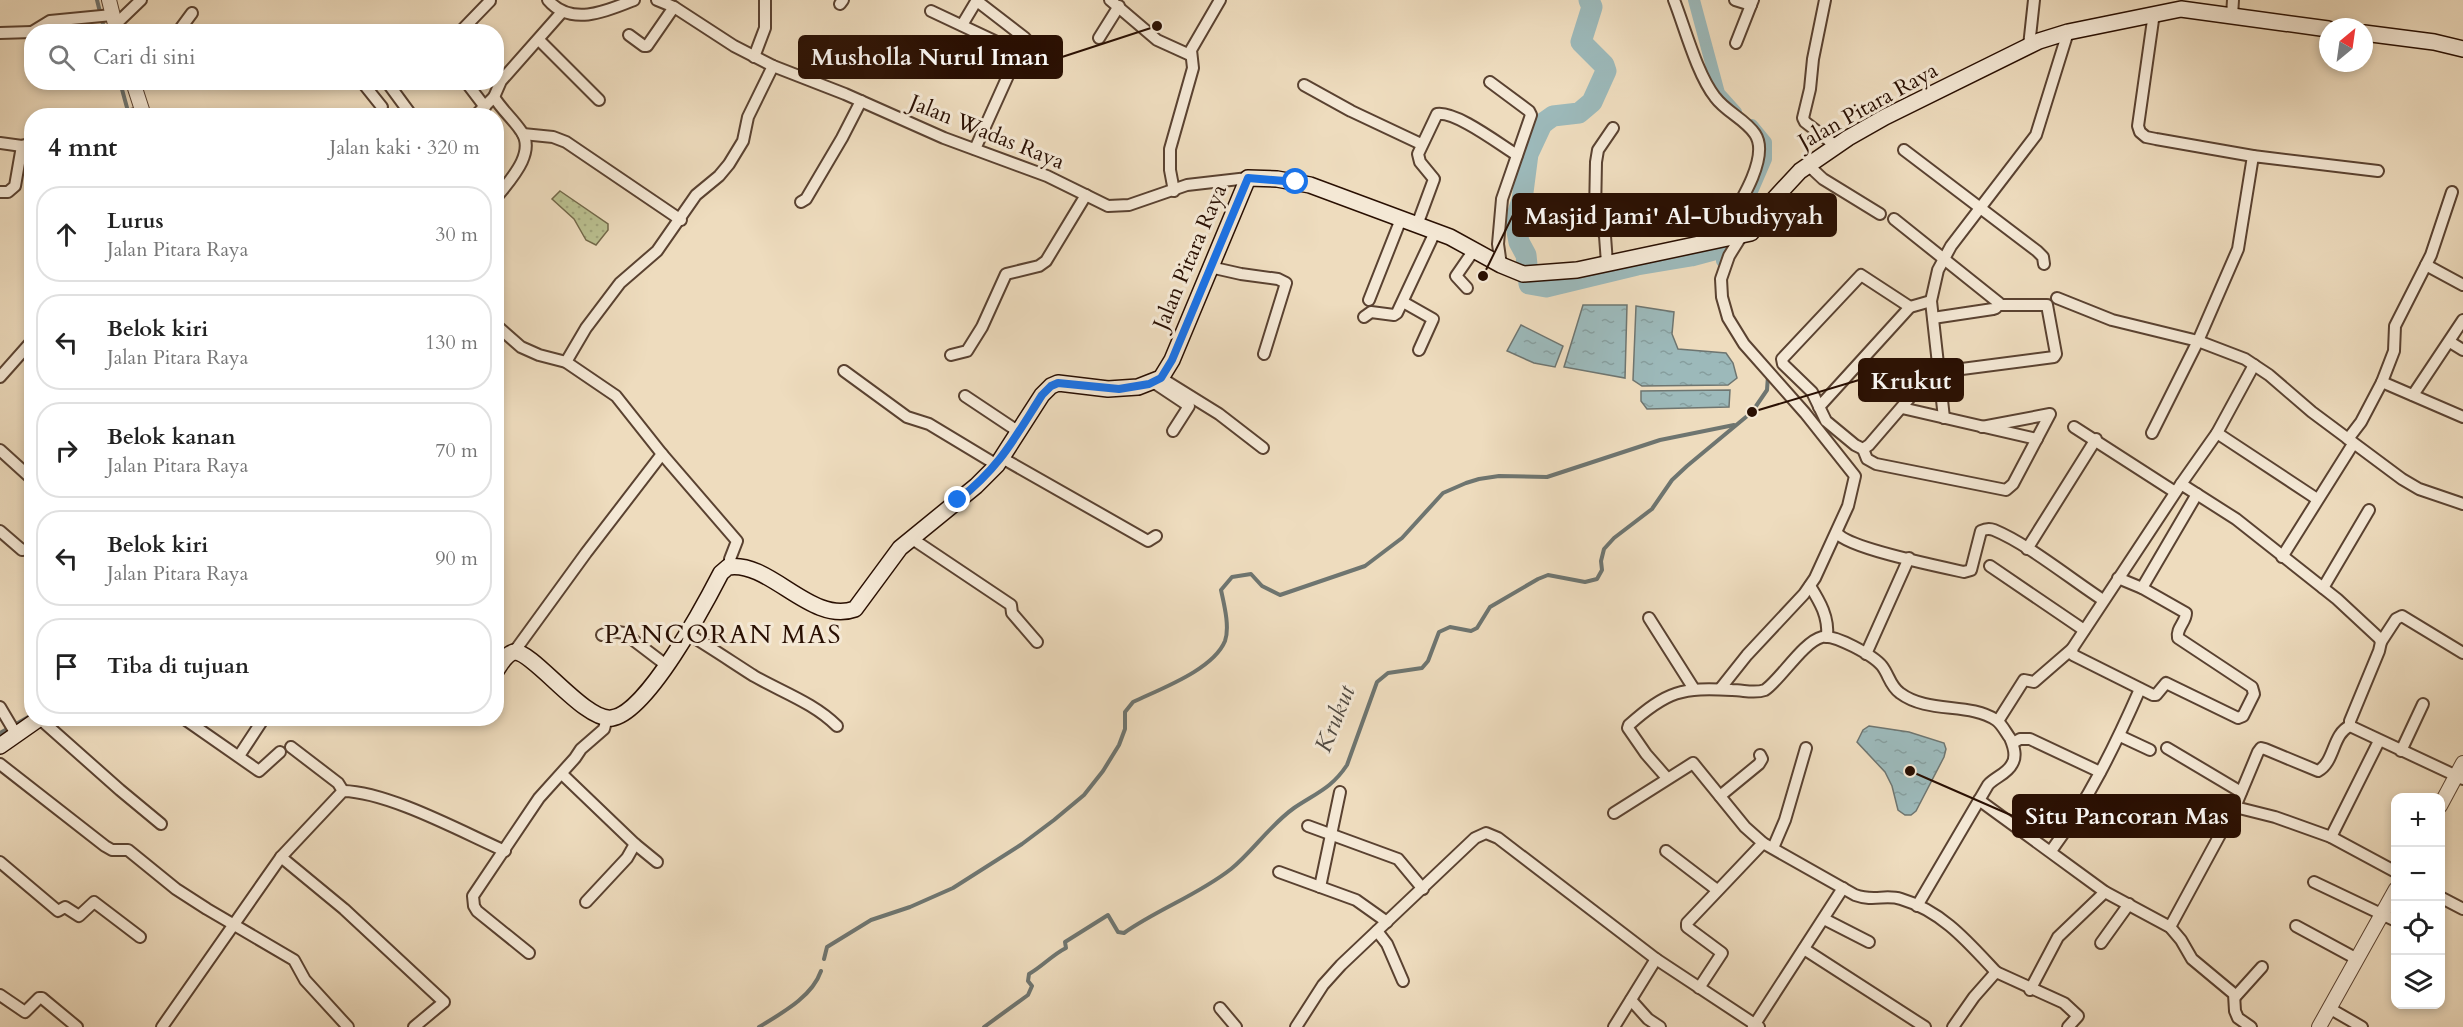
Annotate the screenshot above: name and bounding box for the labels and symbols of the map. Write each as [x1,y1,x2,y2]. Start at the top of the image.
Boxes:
north arrow [2319,18,2373,72]
callout: Musholla Nurul Iman [799,36,1062,78]
text: Musholla Nurul Iman [811,41,1050,74]
street label: Jalan Pitara Raya [1790,55,1944,158]
street label: Jalan Wadas Raya [902,86,1069,177]
route start [1282,168,1308,194]
street label: Jalan Pitara Raya [1145,179,1234,337]
callout: Masjid Jami' Al-Ubudiyyah [1513,194,1836,236]
text: Masjid Jami' Al-Ubudiyyah [1525,200,1823,233]
callout: Krukut [1859,359,1963,401]
text: Krukut [1871,365,1952,398]
route end [944,486,970,512]
district label: PANCORAN MAS [604,617,842,652]
water label: Krukut [1307,680,1364,757]
callout: Situ Pancoran Mas [2013,795,2240,837]
text: Situ Pancoran Mas [2025,800,2229,833]

